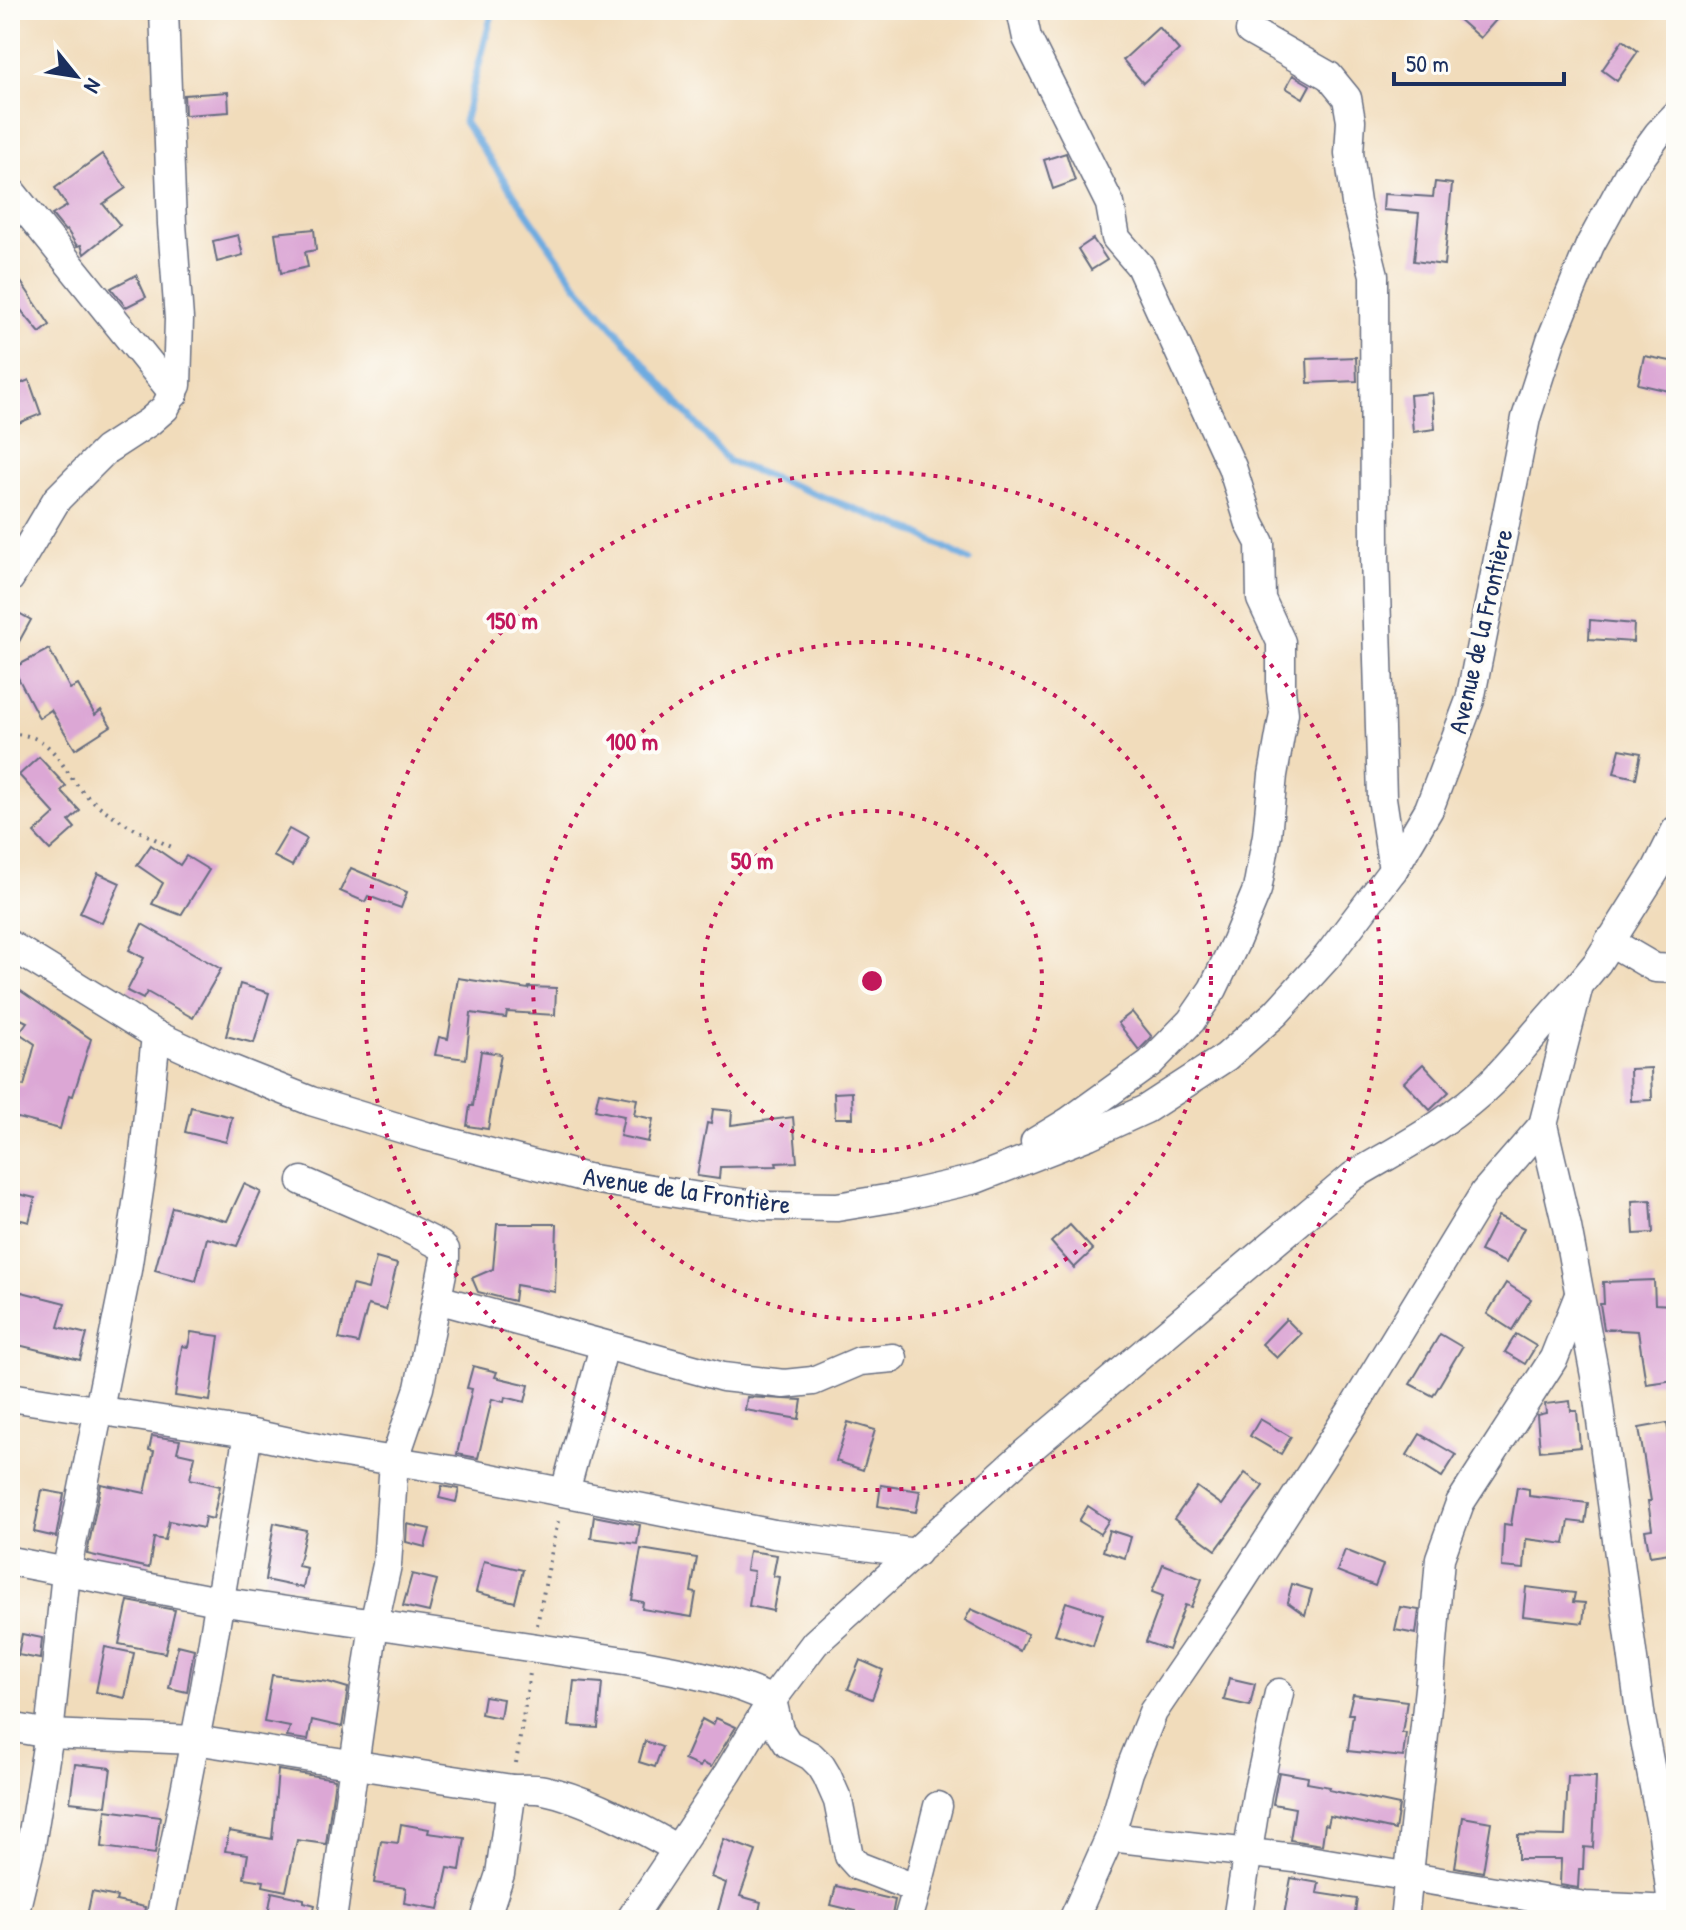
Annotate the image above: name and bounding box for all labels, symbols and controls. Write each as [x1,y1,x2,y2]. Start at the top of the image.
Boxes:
north arrow [36,36,116,116]
scale bar [1394,36,1564,86]
text: 50 m [1406,47,1449,79]
text: N [77,73,109,99]
street label: Avenue de la Frontière [1439,525,1521,737]
text: 150 m [486,604,538,636]
text: 100 m [606,725,658,757]
text: 50 m [731,844,773,876]
centre of rings [858,967,886,995]
street label: Avenue de la Frontière [581,1158,793,1222]

